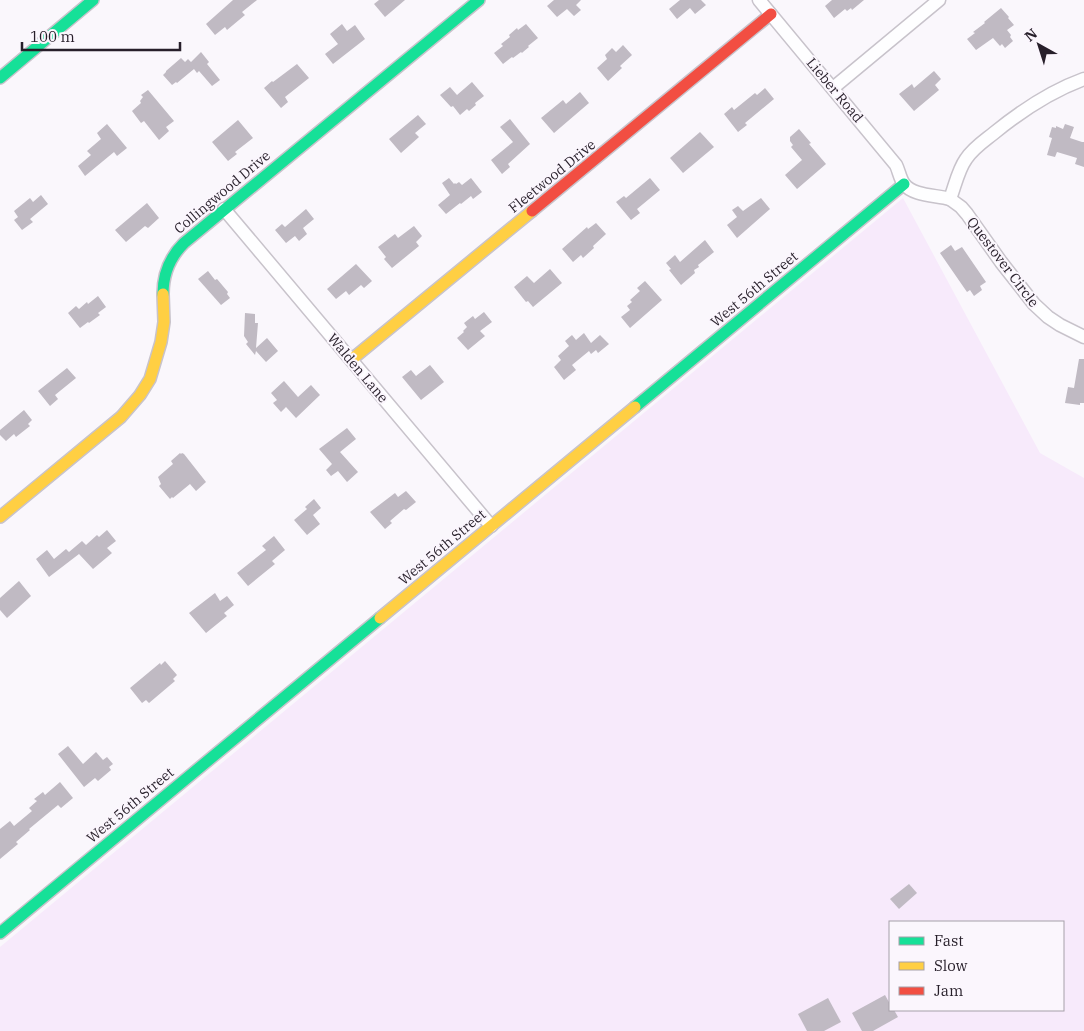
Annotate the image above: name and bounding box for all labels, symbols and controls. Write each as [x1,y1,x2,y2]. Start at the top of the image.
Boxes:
scale bar [22,20,180,52]
north arrow [1014,20,1064,70]
text: N [1021,24,1041,45]
text: 100 m [30,27,75,46]
street label: Lieber Road [803,54,868,126]
street label: Fleetwood Drive [505,135,599,217]
street label: Collingwood Drive [170,146,274,238]
street label: Questover Circle [963,213,1043,311]
street label: West 56th Street [707,247,801,331]
street label: Walden Lane [324,330,392,406]
street label: West 56th Street [395,505,489,589]
street label: West 56th Street [83,763,177,847]
legend [889,921,1064,1011]
text: Fast [934,931,964,950]
text: Slow [934,956,968,975]
text: Jam [934,981,963,1000]

